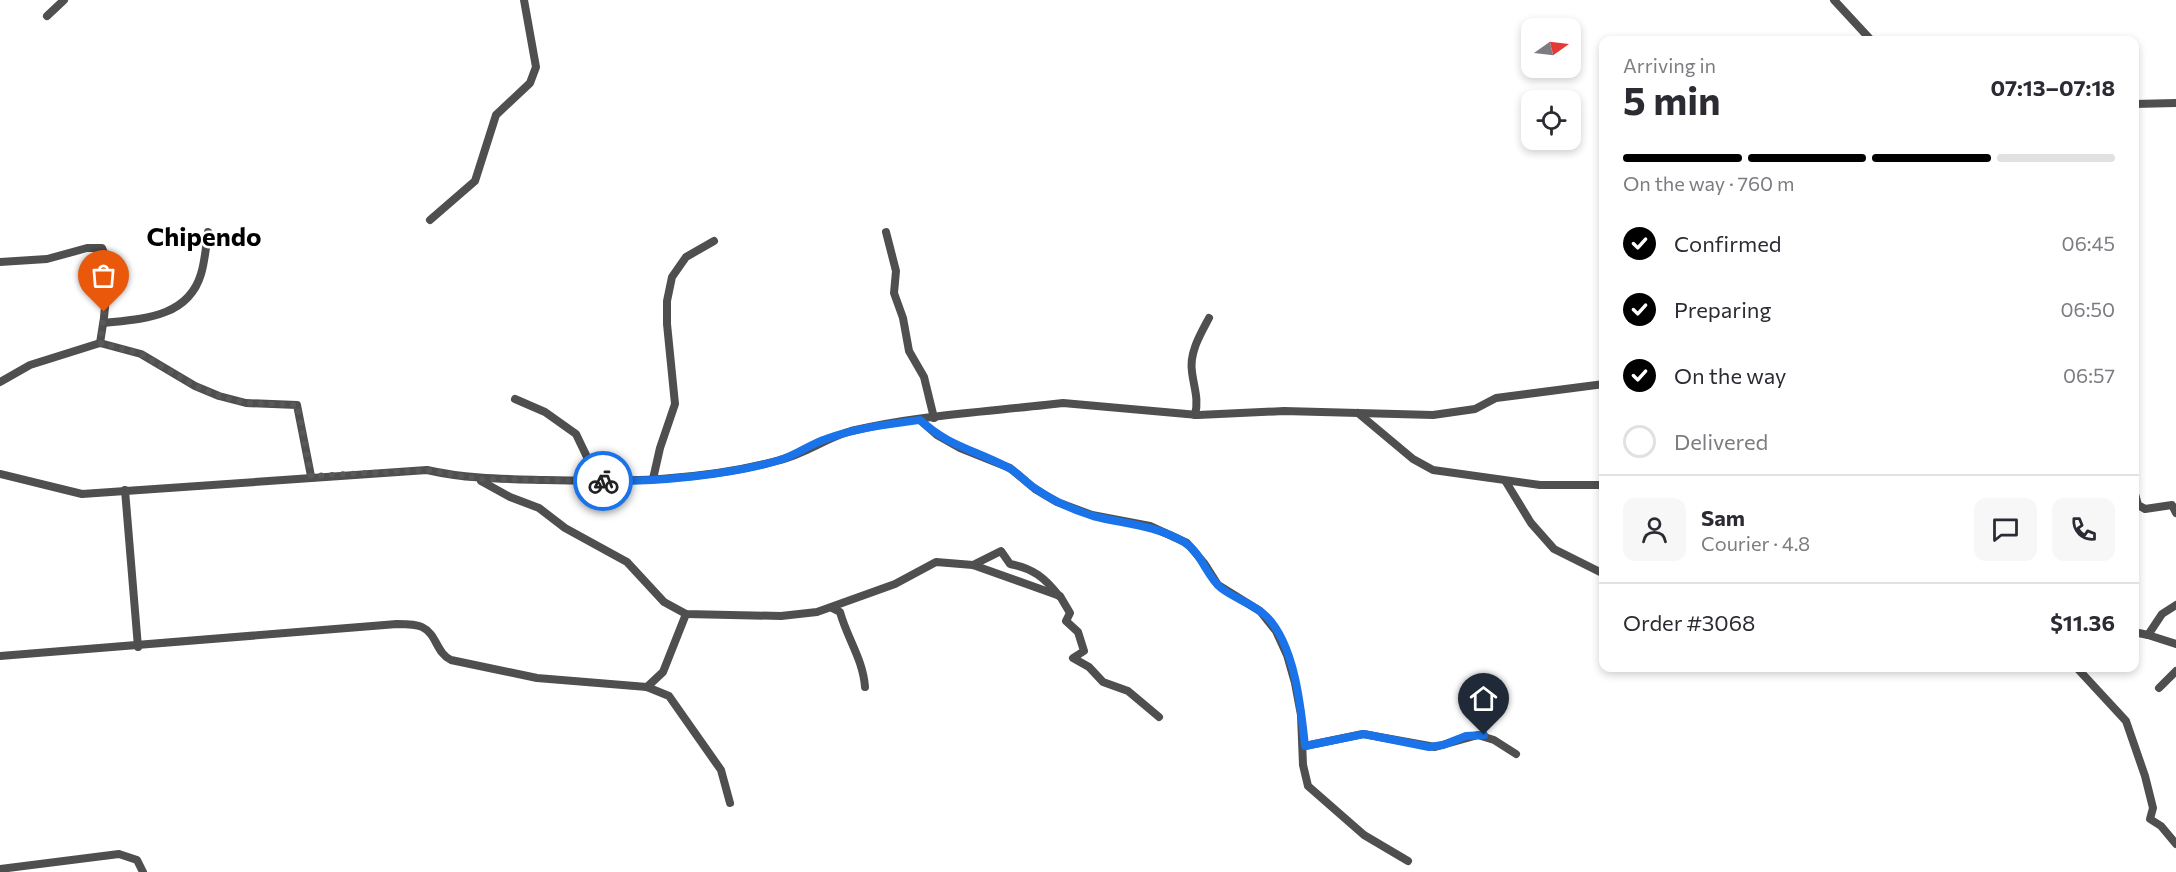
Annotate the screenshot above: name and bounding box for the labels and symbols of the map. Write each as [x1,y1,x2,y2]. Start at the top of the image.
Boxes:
north arrow [1521,18,1581,78]
district label: Chipendo [147,220,261,251]
pin [78,250,129,312]
courier [573,451,633,511]
pin [1458,673,1509,735]

